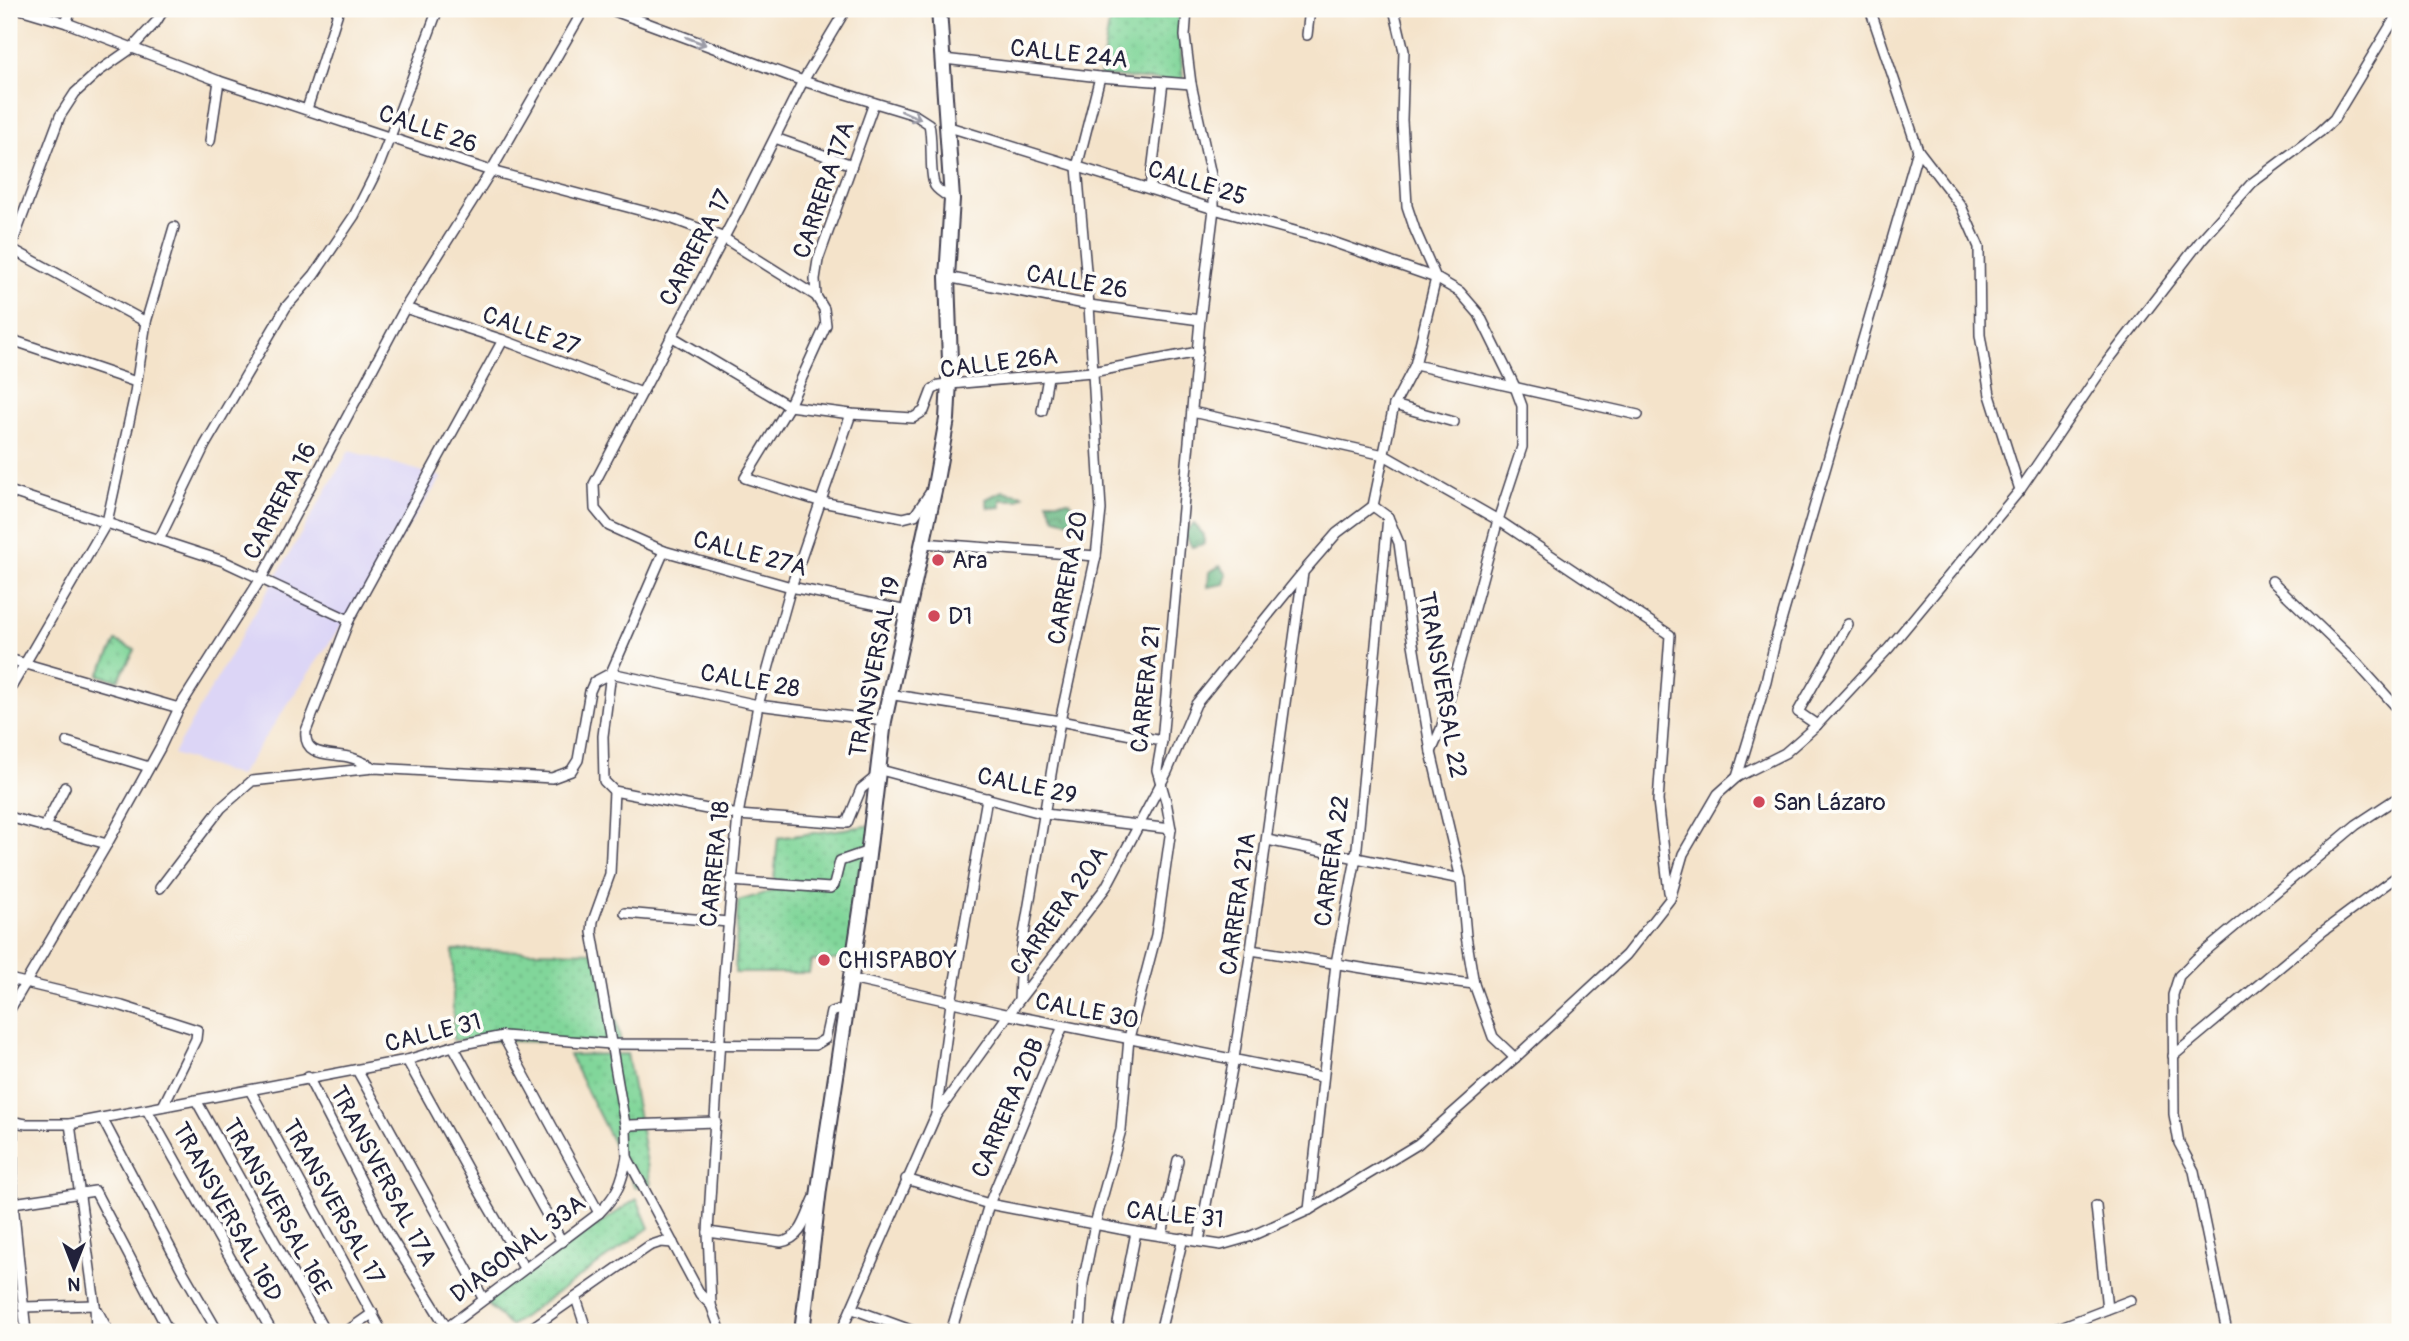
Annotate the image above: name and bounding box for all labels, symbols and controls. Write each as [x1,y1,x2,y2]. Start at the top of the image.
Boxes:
street label: CALLE 24A [1009,33,1129,75]
one-way arrow [685,36,707,49]
street label: CALLE 26 [375,99,481,159]
one-way arrow [900,110,921,123]
street label: CARRERA 17A [787,118,861,262]
street label: CALLE 25 [1144,154,1250,212]
street label: CARRERA 17 [653,185,739,311]
street label: CALLE 26 [1024,259,1130,305]
street label: CALLE 27 [478,300,584,362]
street label: CALLE 26A [939,341,1059,385]
street label: CARRERA 16 [237,437,323,565]
street label: CARRERA 20 [1042,509,1094,647]
street label: CALLE 27A [690,525,810,583]
place label: Ara [952,546,987,575]
marker: Ara [930,552,946,568]
street label: TRANSVERSAL 19 [843,574,907,760]
street label: TRANSVERSAL 22 [1411,589,1473,781]
place label: D1 [948,602,972,631]
marker: D1 [926,608,942,624]
street label: CARRERA 21 [1125,624,1167,754]
street label: CALLE 28 [698,658,802,704]
street label: CALLE 29 [975,761,1079,811]
place label: San Lázaro [1773,788,1886,817]
street label: CARRERA 22 [1308,794,1356,928]
marker: San Lázaro [1751,794,1767,810]
street label: CARRERA 18 [694,799,736,929]
street label: CARRERA 21A [1214,831,1262,977]
street label: CARRERA 20A [1004,841,1114,981]
place label: CHISPABOY [838,946,957,975]
marker: CHISPABOY [816,952,832,968]
street label: CALLE 30 [1033,987,1141,1035]
street label: CALLE 31 [382,1007,484,1059]
street label: CARRERA 20B [966,1034,1050,1182]
street label: TRANSVERSAL 17A [323,1081,443,1271]
street label: TRANSVERSAL 16E [216,1113,338,1301]
street label: TRANSVERSAL 17 [276,1114,390,1290]
street label: TRANSVERSAL 16D [166,1117,288,1307]
street label: DIAGONAL 33A [445,1189,591,1309]
street label: CALLE 31 [1125,1195,1225,1235]
north arrow [38,1232,108,1302]
text: N [67,1272,80,1296]

